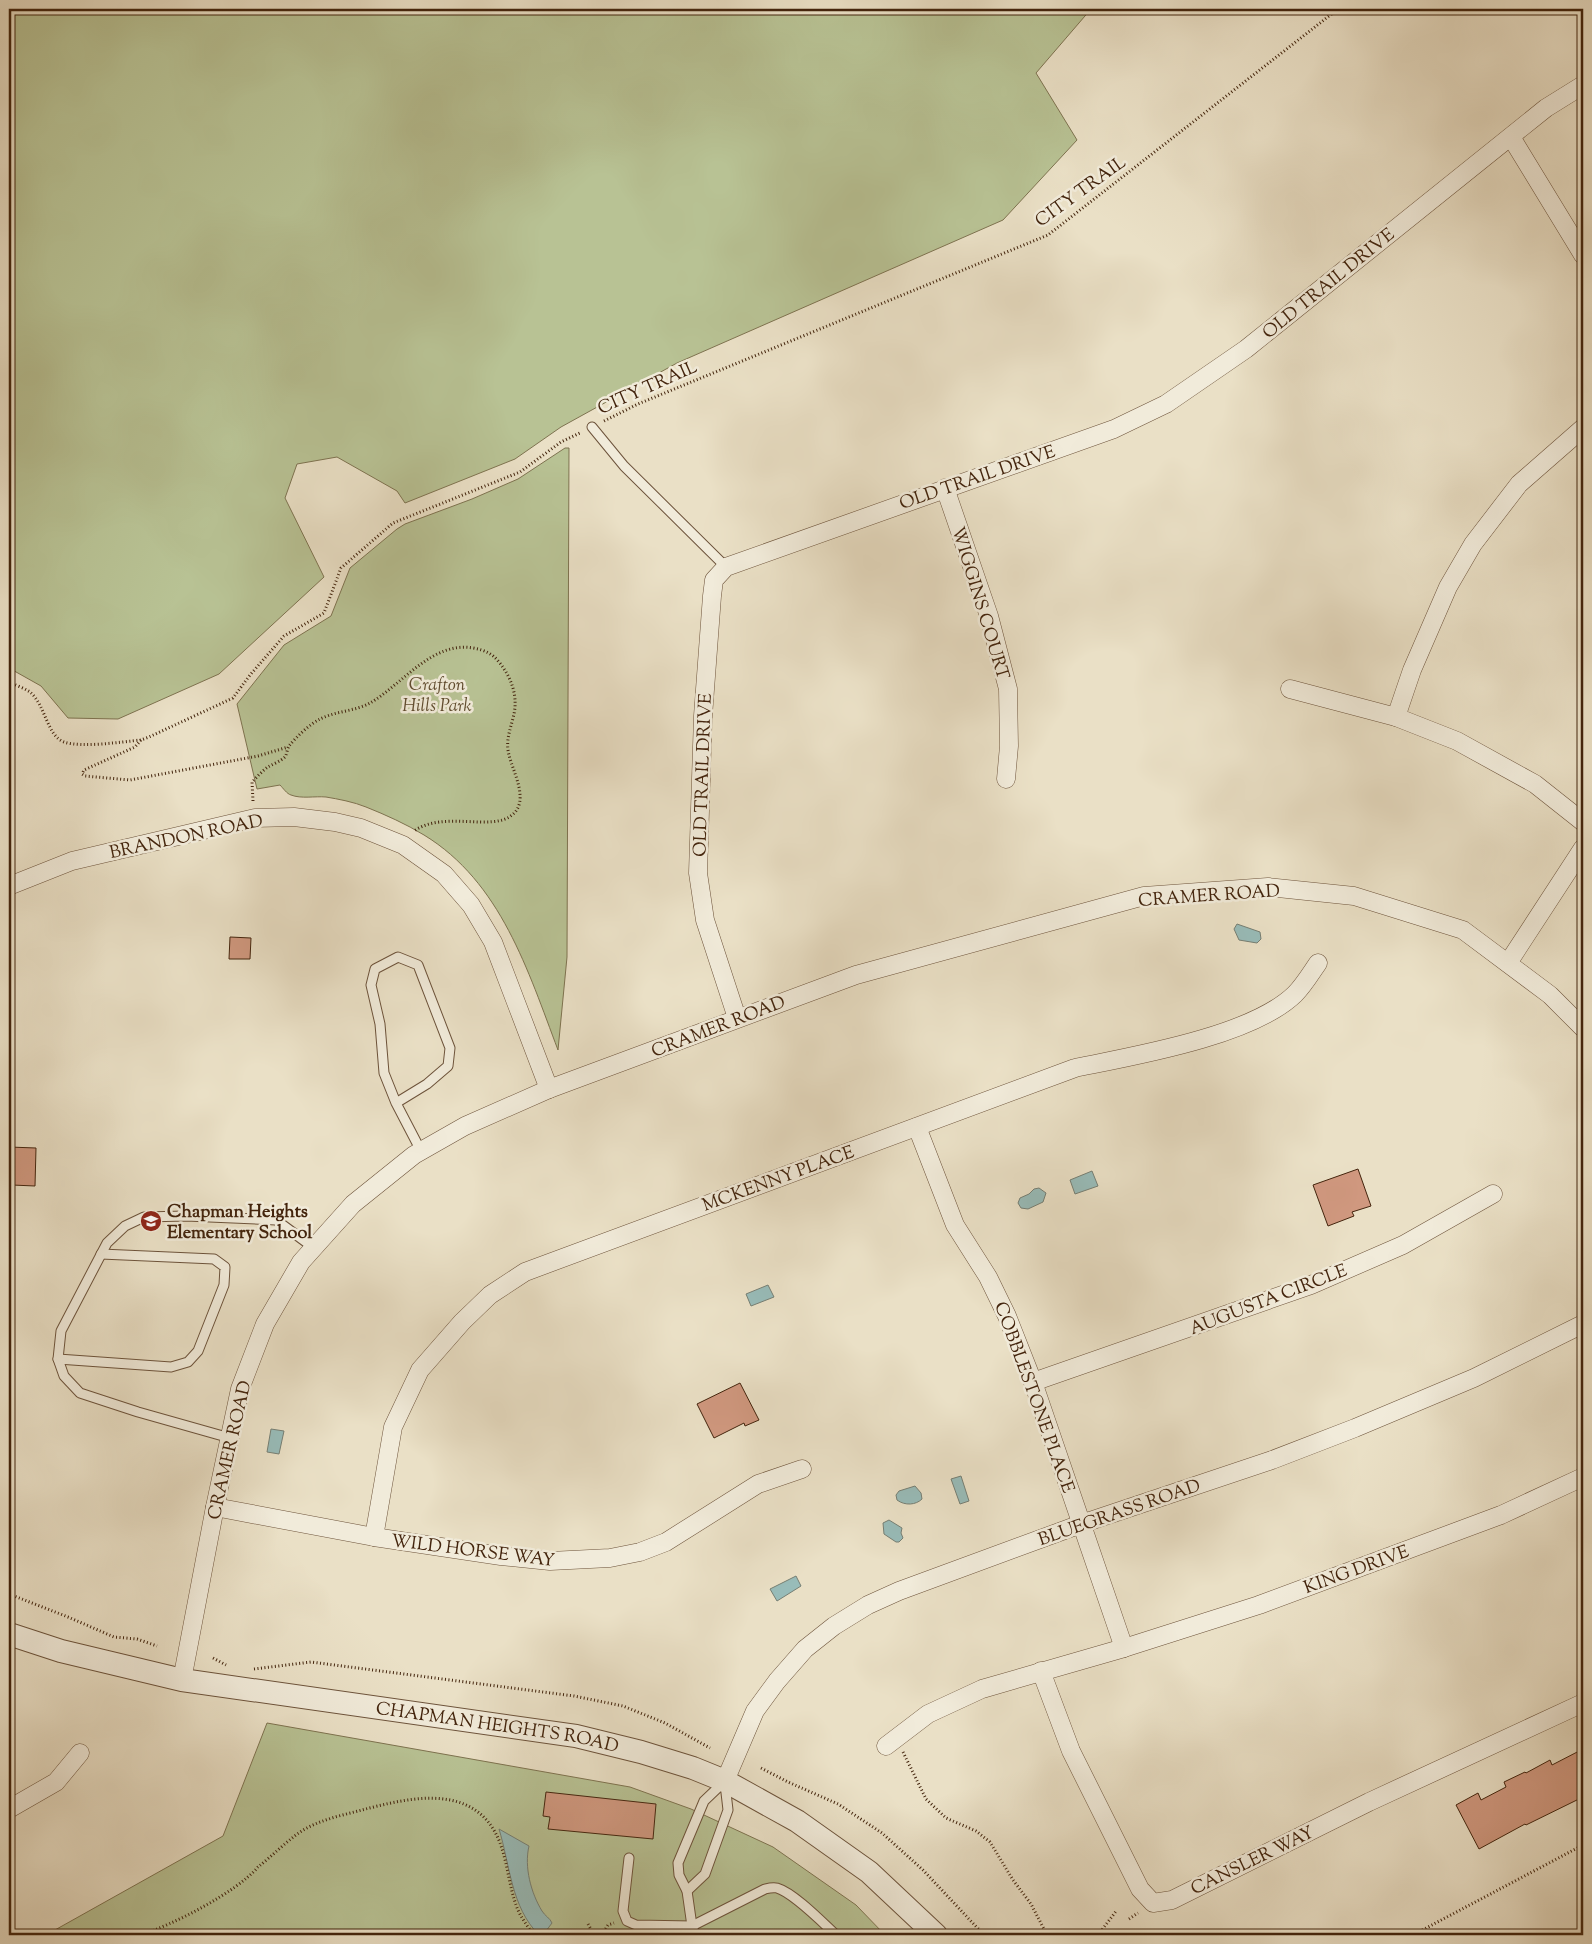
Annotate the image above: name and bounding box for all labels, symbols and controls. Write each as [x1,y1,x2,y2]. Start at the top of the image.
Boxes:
street label: CITY TRAIL [1030,151,1132,234]
street label: OLD TRAIL DRIVE [1258,223,1401,346]
street label: CITY TRAIL [594,355,702,422]
street label: OLD TRAIL DRIVE [896,440,1059,518]
street label: WIGGINS COURT [943,524,1015,684]
park label: Crafton Hills Park [402,673,472,720]
street label: OLD TRAIL DRIVE [688,693,720,857]
street label: BRANDON ROAD [107,809,266,867]
street label: CRAMER ROAD [1137,879,1281,915]
street label: CRAMER ROAD [648,990,790,1065]
street label: MCKENNY PLACE [699,1140,859,1219]
place label: Chapman Heights Elementary School [167,1200,313,1247]
school or university icon: Chapman Heights Elementary School [139,1209,163,1233]
street label: AUGUSTA CIRCLE [1186,1259,1351,1343]
street label: COBBLESTONE PLACE [986,1298,1080,1497]
street label: CRAMER ROAD [202,1378,260,1523]
street label: BLUEGRASS ROAD [1035,1474,1204,1554]
street label: WILD HORSE WAY [389,1529,556,1575]
street label: KING DRIVE [1300,1540,1413,1602]
street label: CHAPMAN HEIGHTS ROAD [374,1697,621,1761]
street label: CANSLER WAY [1187,1821,1319,1903]

